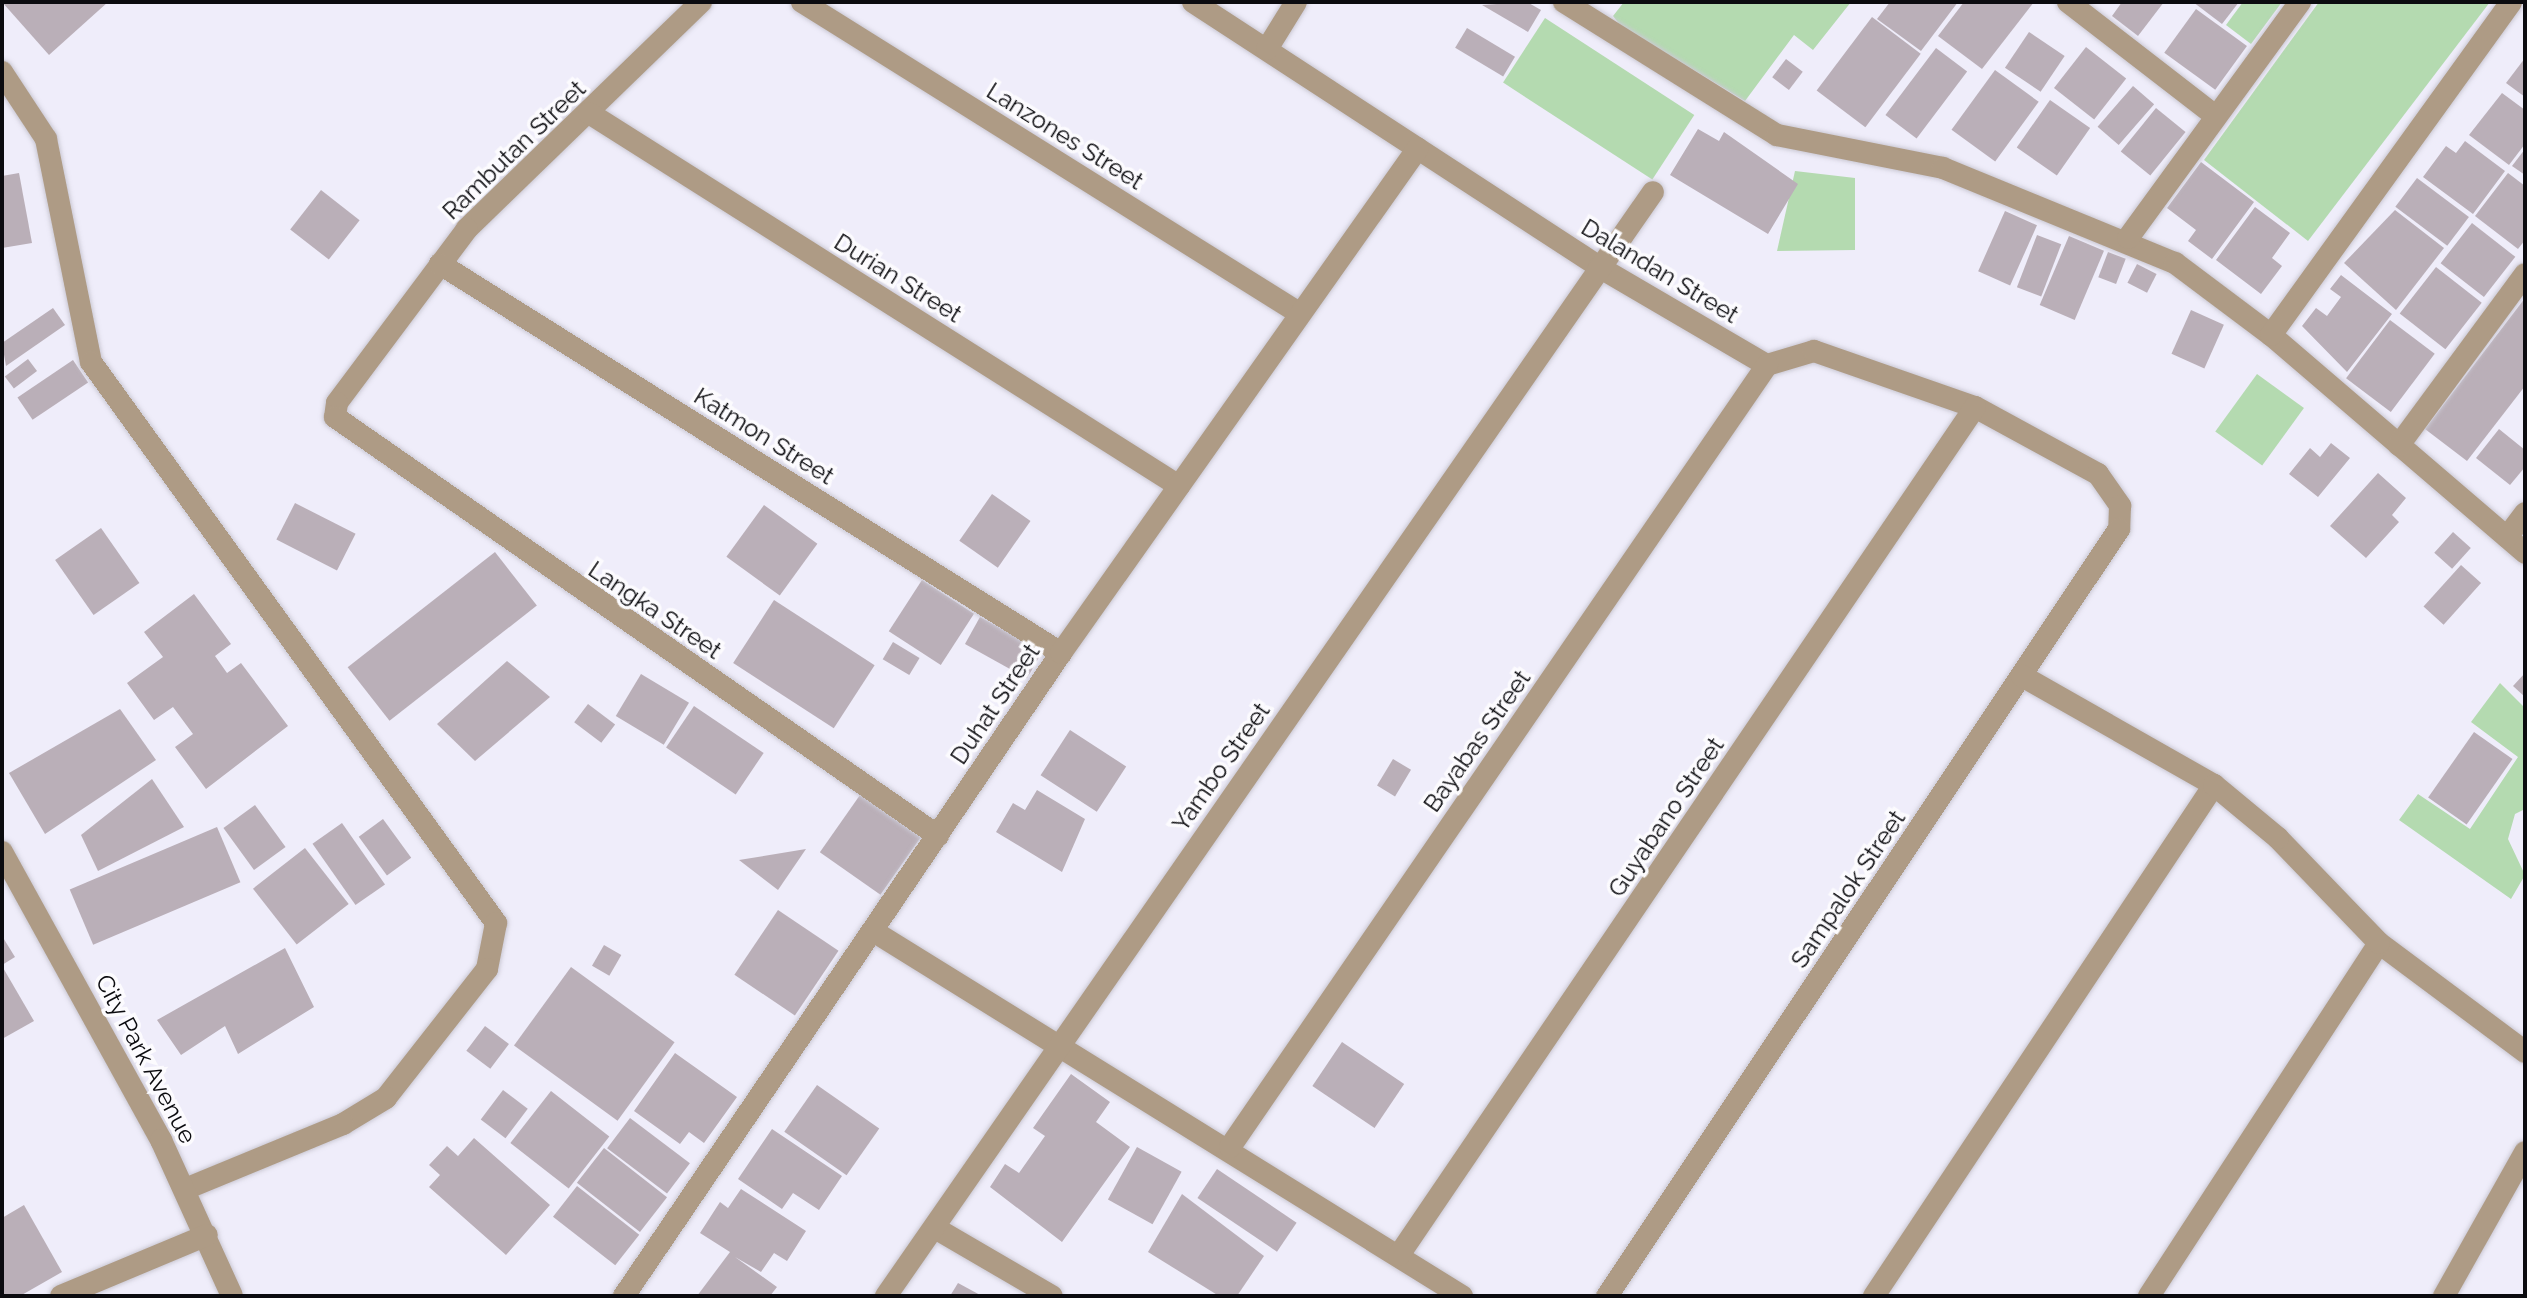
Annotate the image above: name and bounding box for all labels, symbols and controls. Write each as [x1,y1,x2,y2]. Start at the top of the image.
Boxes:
street label: Rambutan Street [437,75,591,225]
street label: Lanzones Street [981,76,1149,196]
street label: Dalandan Street [1576,213,1744,329]
street label: Durian Street [829,227,967,329]
street label: Katmon Street [689,382,839,490]
street label: Langka Street [583,555,727,665]
street label: Duhat Street [944,638,1046,770]
street label: Bayabas Street [1417,665,1537,817]
street label: Yambo Street [1166,697,1276,837]
street label: Guyabano Street [1602,732,1730,902]
street label: Sampalok Street [1785,805,1911,973]
street label: City Park Avenue [89,969,203,1149]

